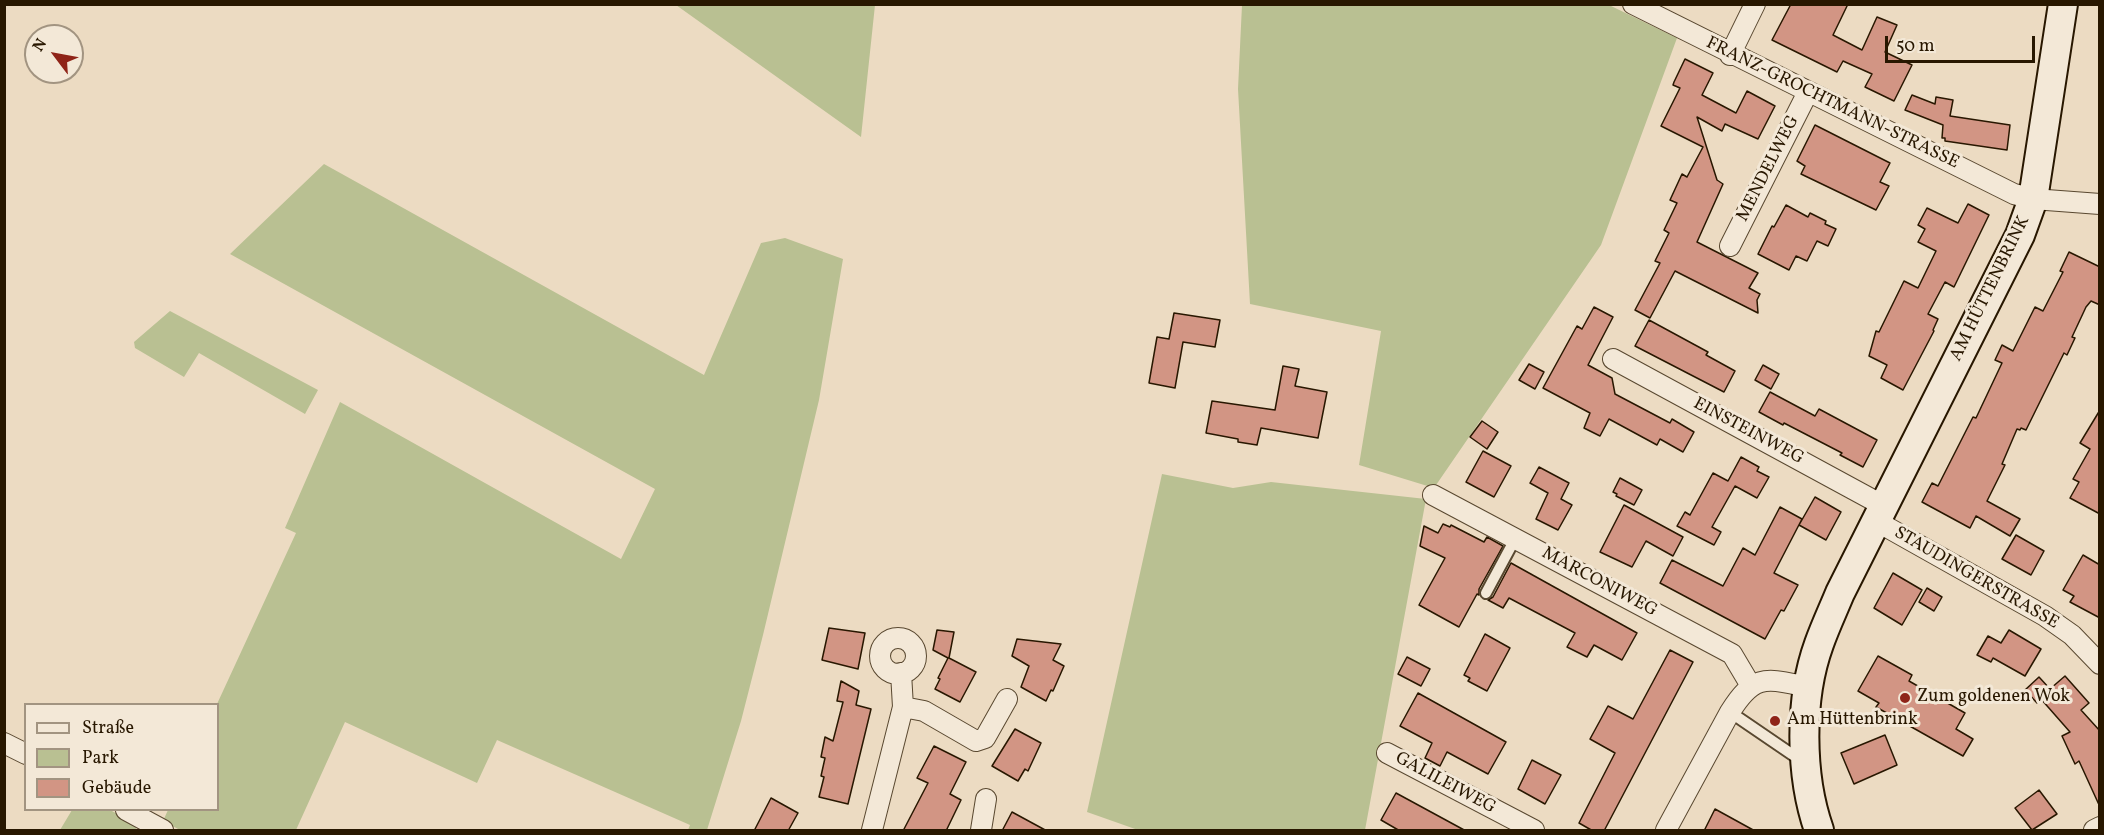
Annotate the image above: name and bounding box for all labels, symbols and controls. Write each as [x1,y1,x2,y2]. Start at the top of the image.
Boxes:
north arrow [24,24,84,84]
scale bar [1888,24,2038,62]
street label: FRANZ-GROCHTMANN-STRASSE [1702,33,1962,175]
text: 50 m [1896,34,1935,59]
text: N [28,35,53,56]
street label: MENDELWEG [1733,112,1805,226]
street label: AM HÜTTENBRINK [1946,213,2036,365]
street label: EINSTEINWEG [1689,394,1807,470]
street label: STAUDINGERSTRASSE [1890,523,2062,635]
street label: MARCONIWEG [1537,543,1661,623]
place label: Zum goldenen Wok [1917,687,2070,709]
marker: Zum goldenen Wok [1898,691,1912,705]
legend [24,703,219,811]
place label: Am Hüttenbrink [1787,710,1918,732]
marker: Am Hüttenbrink [1768,714,1782,728]
text: Straße [82,716,134,741]
text: Park [82,746,119,771]
street label: GALILEIWEG [1391,748,1499,820]
text: Gebäude [82,776,151,801]

